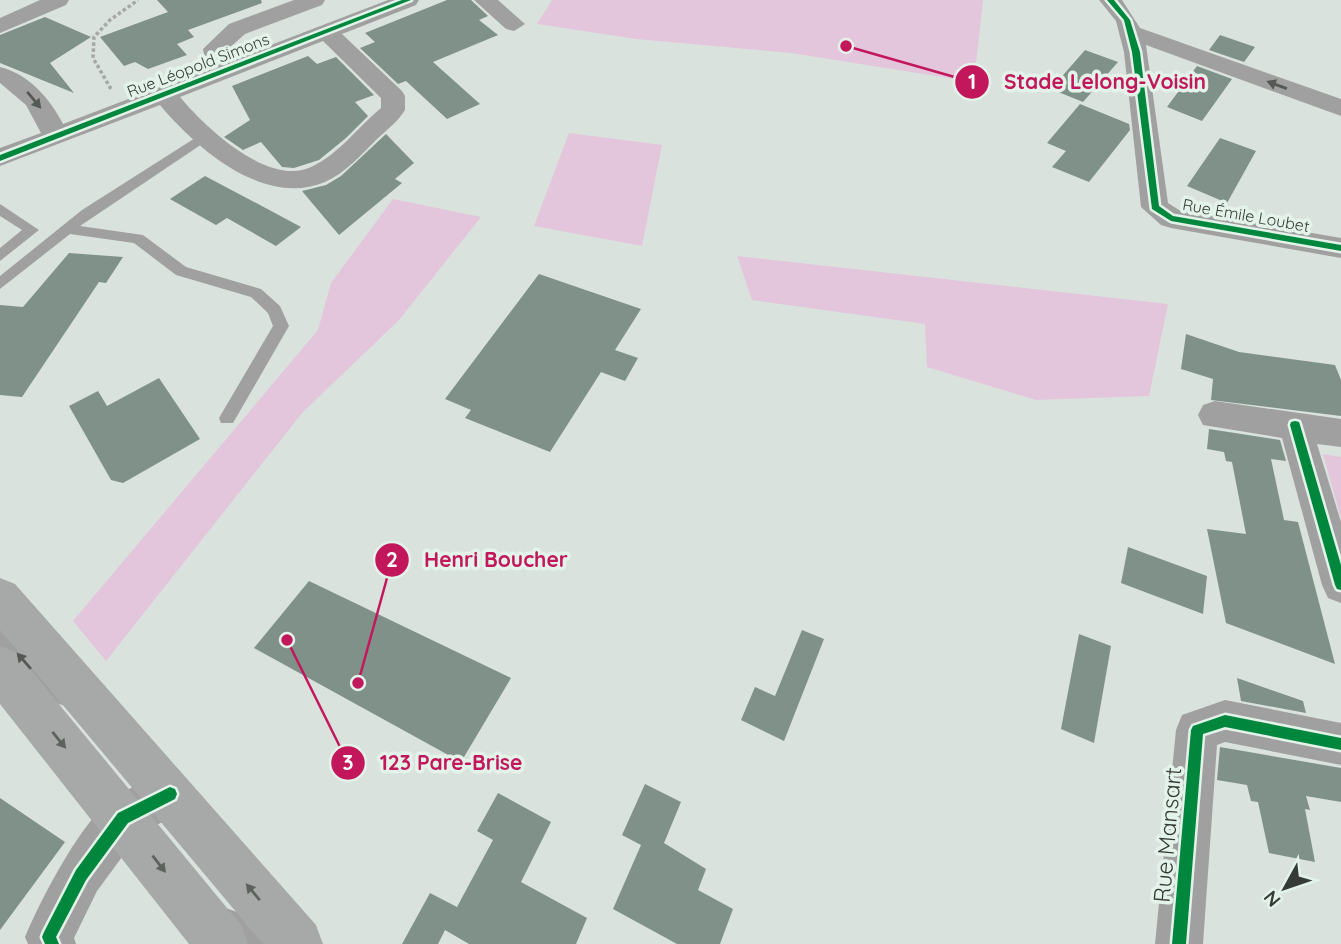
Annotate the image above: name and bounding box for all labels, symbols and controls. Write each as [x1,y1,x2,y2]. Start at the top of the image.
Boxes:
street label: Rue Léopold Simons [124,29,272,101]
callout: Stade Lelong-Voisin [954,61,1220,103]
text: 1 [968,68,976,94]
text: Stade Lelong-Voisin [1004,68,1206,94]
one-way arrow [1266,79,1287,90]
one-way arrow [26,91,42,109]
street label: Rue Émile Loubet [1181,194,1311,236]
callout: Henri Boucher [375,539,582,581]
text: 2 [386,546,398,572]
text: Henri Boucher [424,546,568,572]
one-way arrow [16,652,32,670]
one-way arrow [51,731,67,749]
callout: 123 Pare-Brise [331,742,536,784]
text: 3 [342,749,354,775]
text: 123 Pare-Brise [380,749,522,775]
street label: Rue Mansart [1147,766,1187,904]
north arrow [1250,853,1320,923]
one-way arrow [151,855,165,873]
one-way arrow [245,883,261,901]
text: N [1258,886,1286,912]

